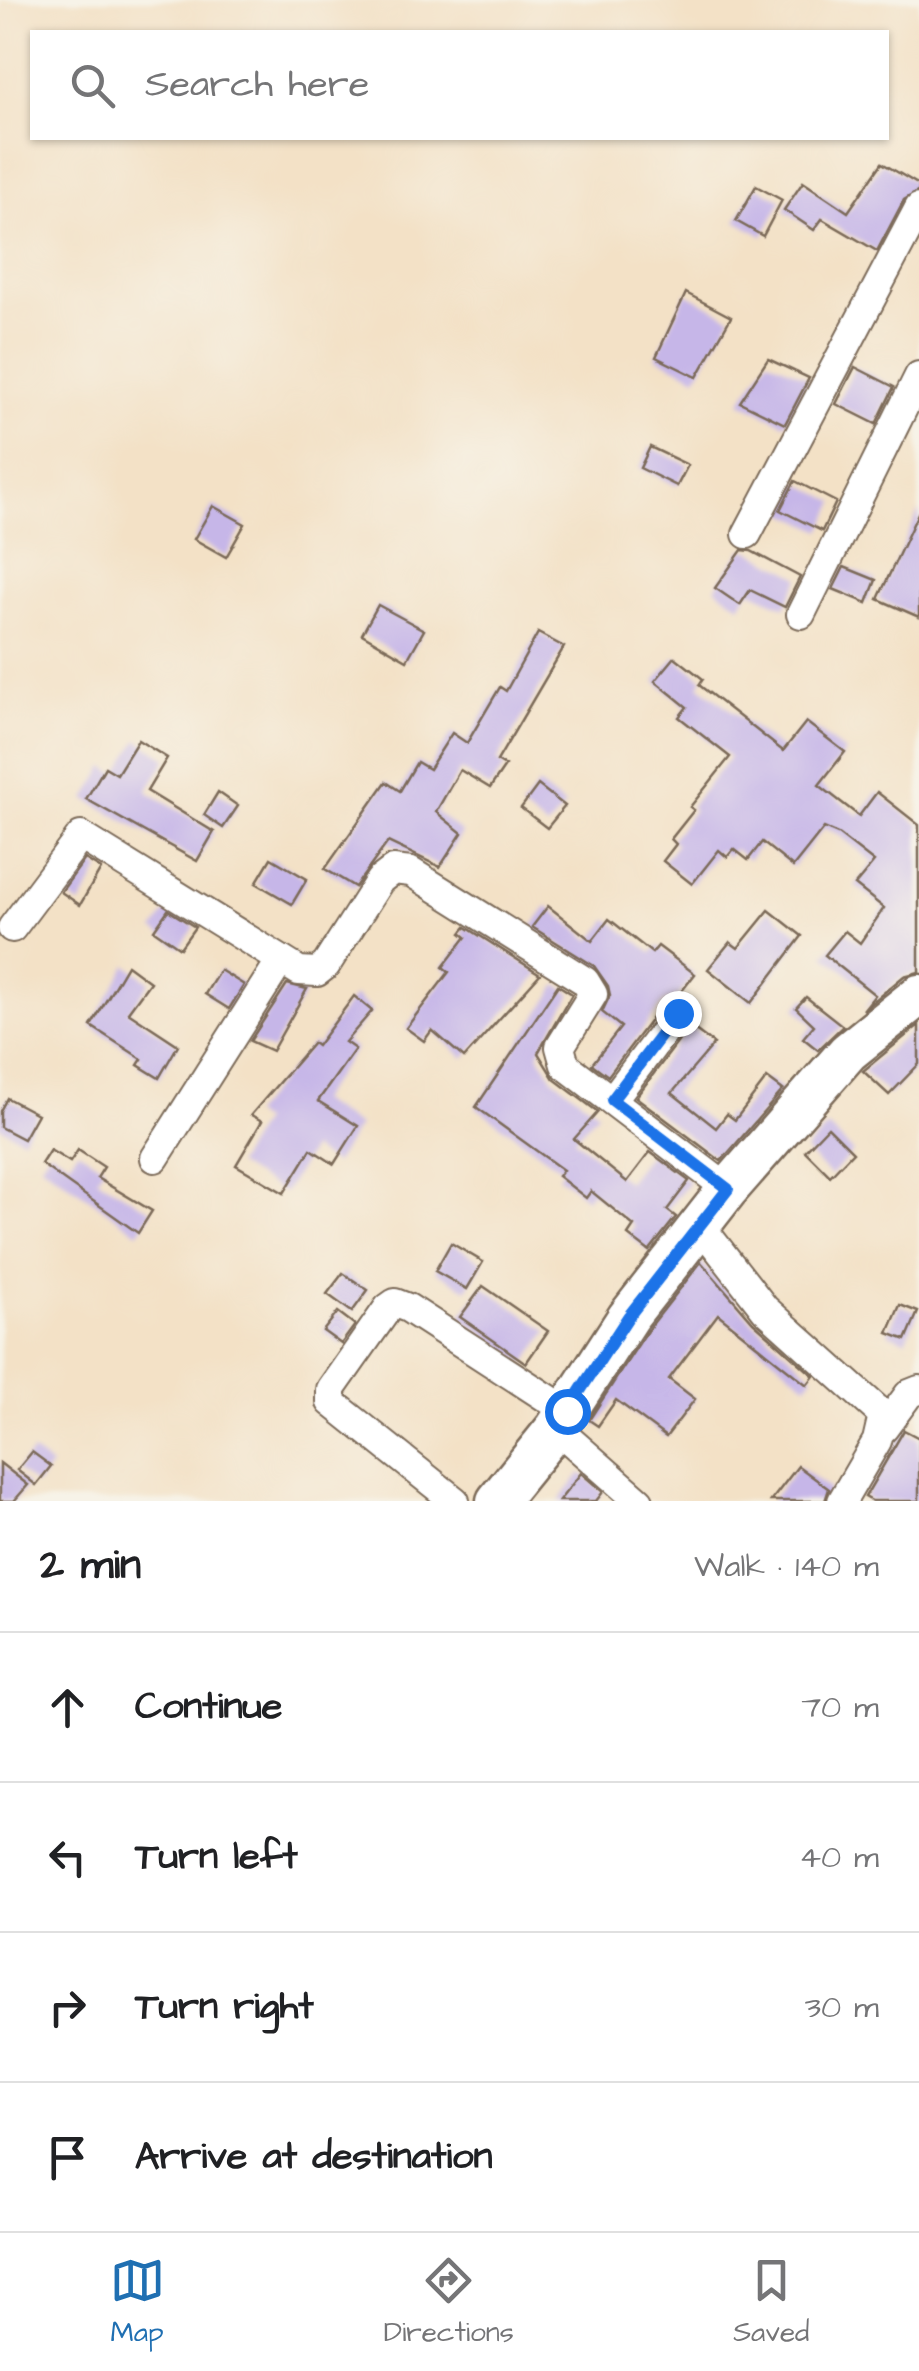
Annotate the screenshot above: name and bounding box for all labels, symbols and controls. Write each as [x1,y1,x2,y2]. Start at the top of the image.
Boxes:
search box [30,30,889,140]
icon: search [65,58,120,113]
text: Search here [145,59,369,111]
route end [656,991,702,1037]
route start [545,1389,591,1435]
text: 2 min [40,1537,141,1595]
text: Walk · 140 m [694,1544,879,1589]
icon: ahead [40,1680,95,1735]
text: Continue [135,1681,282,1733]
text: 70 m [801,1685,879,1730]
icon: left [40,1830,95,1885]
text: Turn left [135,1831,298,1883]
text: 40 m [799,1835,879,1880]
icon: right [40,1980,95,2035]
text: Turn right [135,1981,314,2033]
text: 30 m [805,1985,879,2030]
icon: arrive [40,2130,95,2185]
text: Arrive at destination [135,2131,492,2183]
tab: Map [110,2253,165,2352]
tab: Directions [384,2253,514,2352]
tab: Saved [733,2253,809,2352]

